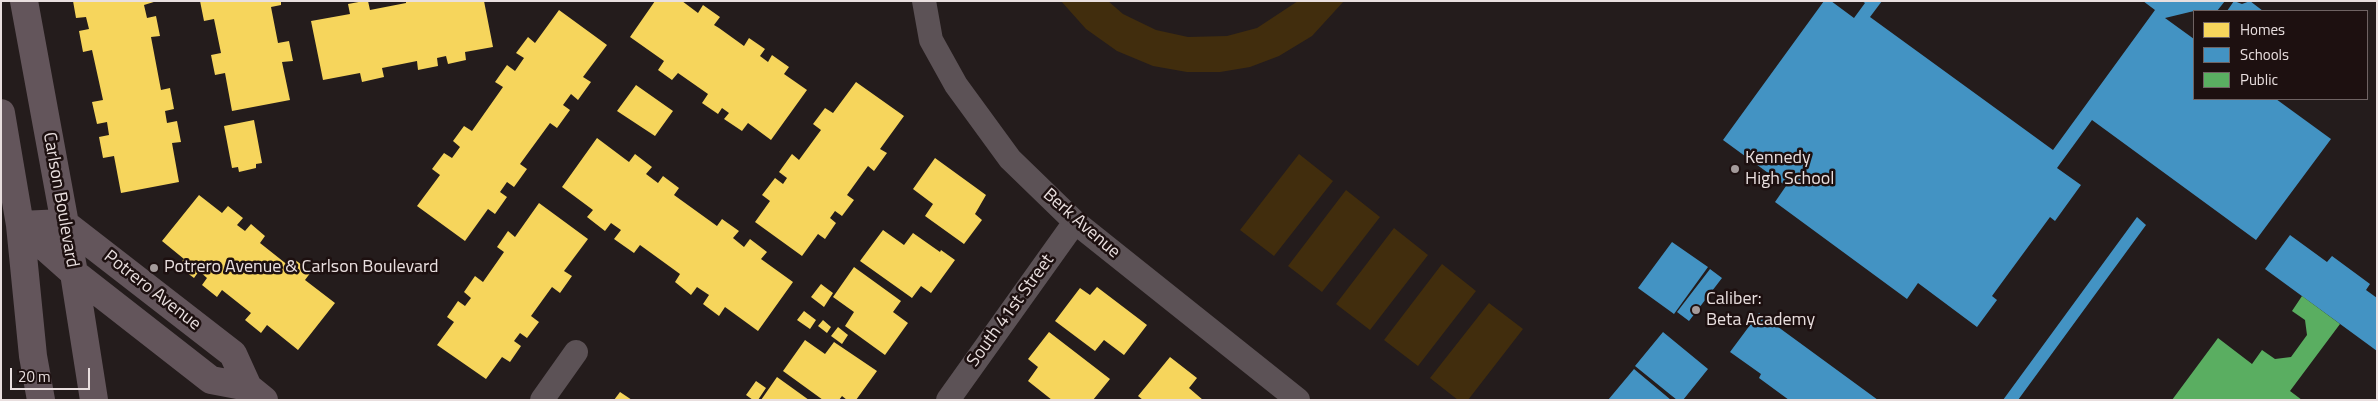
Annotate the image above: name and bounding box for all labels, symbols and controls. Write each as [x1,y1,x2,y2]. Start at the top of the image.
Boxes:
legend [2193,10,2368,100]
text: Homes [2240,18,2285,41]
text: Schools [2240,43,2289,66]
text: Public [2240,68,2278,91]
street label: Carlson Boulevard [37,131,83,269]
place label: Kennedy High School [1745,148,1834,190]
marker: Kennedy High School [1729,163,1741,175]
street label: Berk Avenue [1038,185,1124,263]
street label: Potrero Avenue [99,246,205,336]
street label: South 41st Street [963,250,1059,372]
place label: Potrero Avenue & Carlson Boulevard [164,257,439,279]
marker: Potrero Avenue & Carlson Boulevard [148,262,160,274]
place label: Caliber: Beta Academy [1706,289,1815,332]
marker: Caliber: Beta Academy [1690,304,1702,316]
scale bar [12,358,92,390]
text: 20 m [18,365,51,388]

